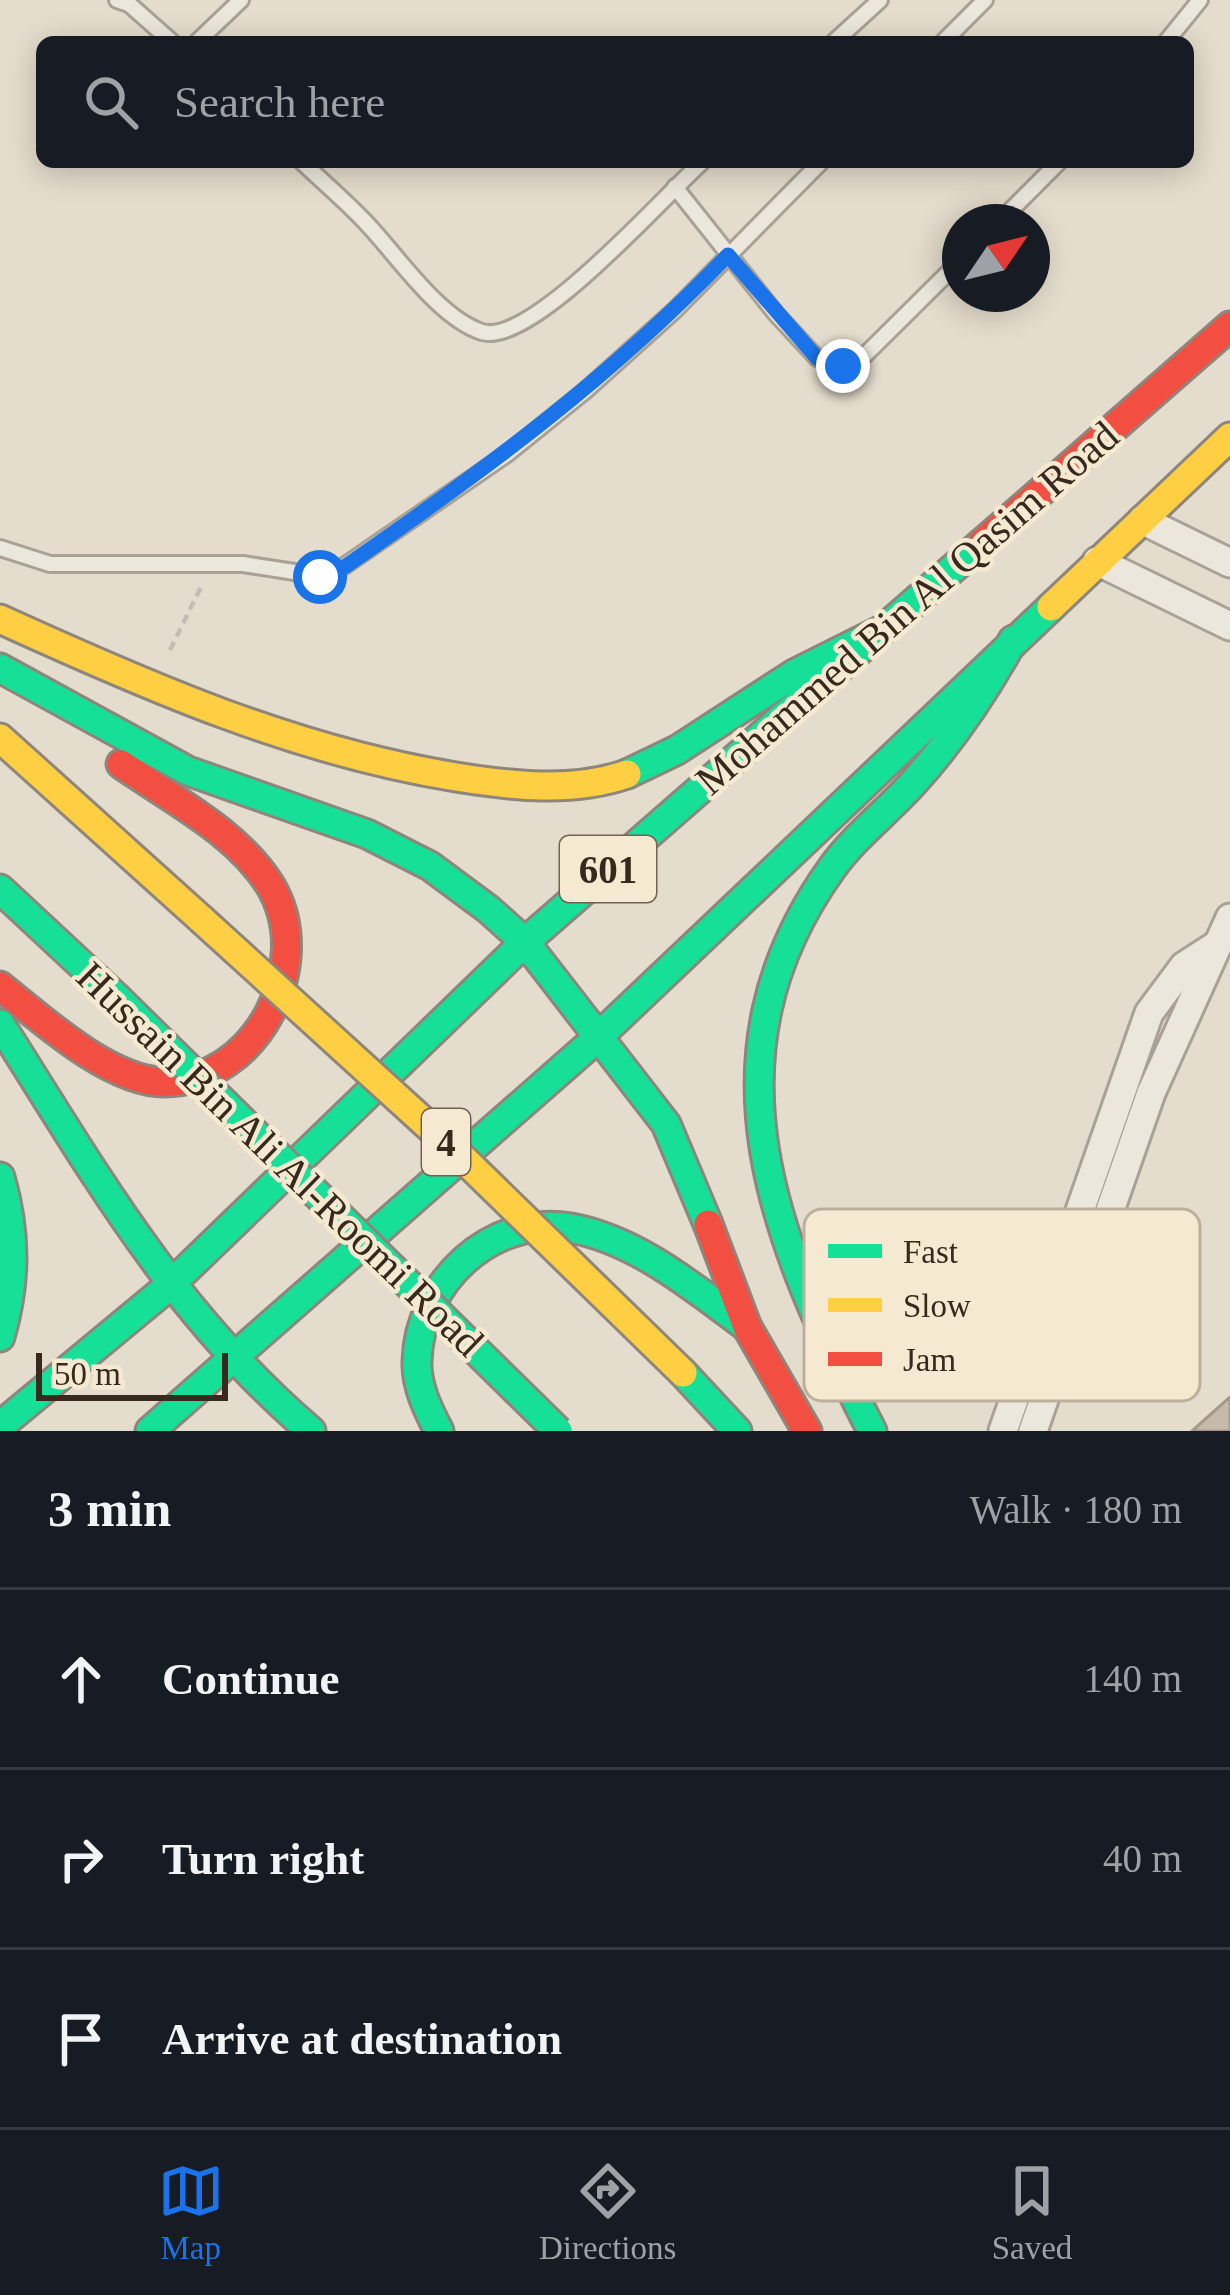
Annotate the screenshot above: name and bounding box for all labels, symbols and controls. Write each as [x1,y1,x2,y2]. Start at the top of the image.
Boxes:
search box [36,36,1194,168]
icon: search [78,69,144,135]
text: Search here [174,77,385,127]
north arrow [942,204,1050,312]
route end [816,339,870,393]
street label: Mohammed Bin Al Qasim Road [687,412,1127,804]
route start [293,550,347,604]
road number: 601 [560,836,656,902]
street label: Hussain Bin Ali Al-Roomi Road [68,953,492,1365]
road number: 4 [422,1109,470,1175]
legend [804,1209,1200,1401]
text: Fast [903,1234,958,1270]
text: Slow [903,1288,971,1324]
text: Jam [903,1342,956,1378]
scale bar [36,1347,228,1400]
text: 50 m [54,1356,121,1392]
text: 3 min [48,1481,171,1537]
text: Walk · 180 m [970,1488,1182,1531]
icon: ahead [48,1646,114,1712]
text: Continue [162,1654,340,1704]
text: 140 m [1083,1657,1182,1700]
icon: right [48,1826,114,1892]
text: Turn right [162,1834,364,1884]
text: 40 m [1103,1837,1182,1880]
icon: arrive [48,2006,114,2072]
text: Arrive at destination [162,2014,562,2064]
tab: Map [158,2158,224,2267]
tab: Directions [539,2158,676,2267]
tab: Saved [992,2158,1072,2267]

